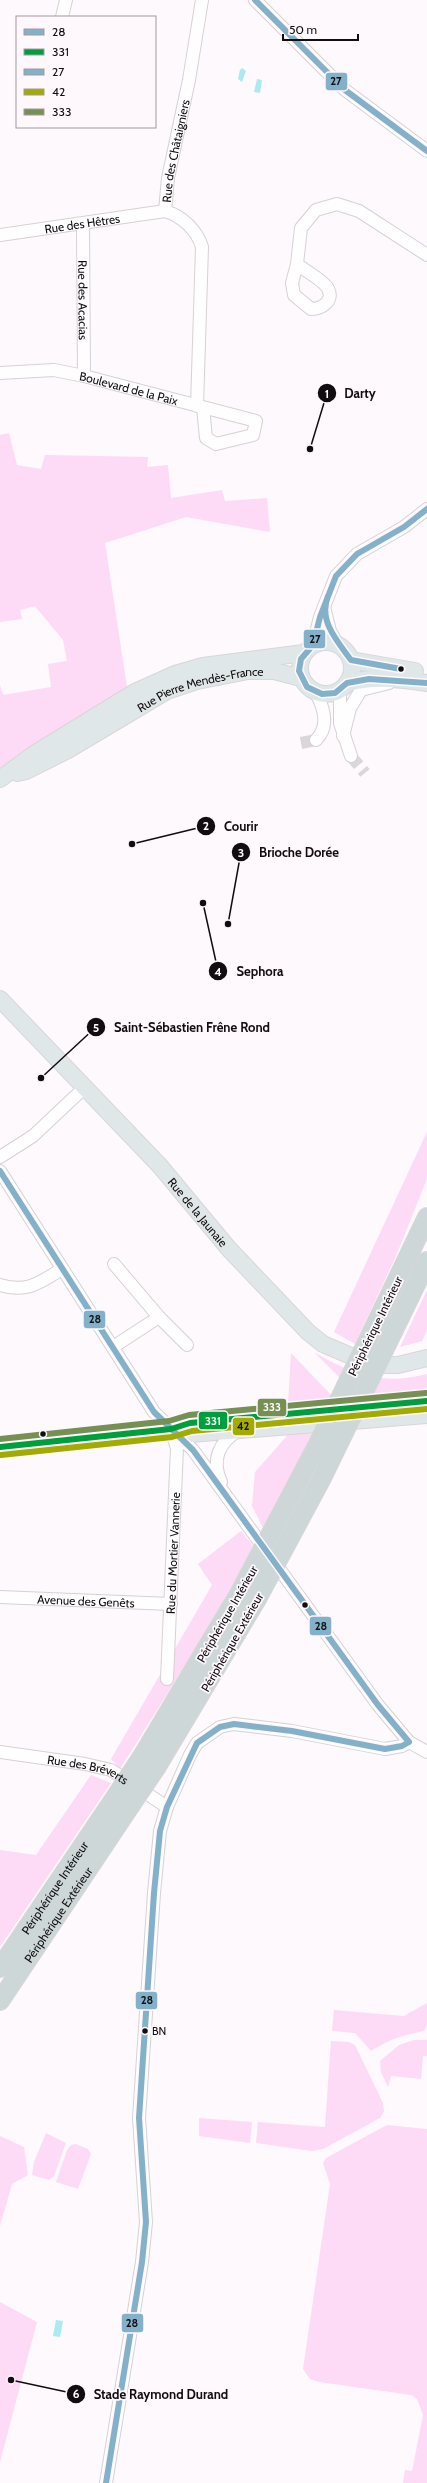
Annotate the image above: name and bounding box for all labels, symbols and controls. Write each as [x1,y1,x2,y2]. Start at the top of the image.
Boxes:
legend [16,16,156,128]
scale bar [283,16,358,42]
text: 50 m [289,22,317,37]
text: 28 [52,24,66,39]
text: 331 [52,44,69,59]
text: 27 [52,64,64,79]
line badge: 27 [325,72,348,91]
text: 27 [330,74,342,88]
text: 42 [52,84,65,99]
street label: Rue des Châtaigniers [158,98,192,203]
text: 333 [52,104,71,119]
street label: Rue des Hêtres [43,210,121,236]
street label: Rue des Acacias [76,260,91,340]
street label: Boulevard de la Paix [78,368,180,408]
callout: Darty [317,381,384,406]
text: Darty [344,385,376,401]
text: 1 [325,386,329,401]
line badge: 27 [303,629,326,649]
text: 27 [309,632,321,646]
street label: Rue Pierre Mendès-France [134,664,263,715]
unlabelled marker [396,664,406,674]
callout: Courir [196,814,267,839]
text: 2 [203,818,209,833]
text: Courir [224,818,259,834]
callout: Brioche Dorée [231,840,347,865]
text: Brioche Dorée [259,844,339,860]
text: 3 [238,845,244,860]
callout: Sephora [208,959,291,984]
text: Sephora [237,963,284,979]
text: 4 [214,964,222,979]
callout: Saint-Sébastien Frêne Rond [86,1015,279,1040]
text: Saint-Sébastien Frêne Rond [114,1019,270,1035]
text: 5 [93,1020,99,1035]
street label: Rue de la Jaunaie [165,1174,231,1250]
street label: Périphérique Intérieur [344,1274,406,1378]
line badge: 28 [83,1310,106,1329]
text: 28 [89,1312,102,1326]
line badge: 333 [257,1398,287,1417]
text: 333 [263,1400,281,1414]
line badge: 331 [198,1411,228,1430]
text: 331 [205,1414,221,1428]
line badge: 42 [232,1417,255,1436]
text: 42 [237,1419,250,1433]
unlabelled marker [38,1429,48,1439]
street label: Rue du Mortier Vannerie [162,1492,183,1614]
street label: Périphérique Intérieur [193,1563,261,1665]
street label: Périphérique Extérieur [198,1590,267,1694]
street label: Avenue des Genêts [37,1591,135,1610]
unlabelled marker [300,1600,310,1610]
line badge: 28 [309,1616,332,1636]
text: 28 [315,1619,328,1633]
street label: Rue des Bréverts [46,1751,132,1787]
street label: Périphérique Intérieur [18,1838,91,1937]
street label: Périphérique Extérieur [20,1864,95,1965]
line badge: 28 [135,1991,158,2010]
text: 28 [141,1993,154,2007]
place label: BN [152,2024,166,2038]
marker: BN [140,2026,150,2036]
line badge: 28 [121,2313,144,2333]
text: 28 [126,2316,139,2330]
callout: Stade Raymond Durand [66,2382,237,2407]
text: 6 [73,2386,80,2401]
text: Stade Raymond Durand [94,2386,228,2402]

